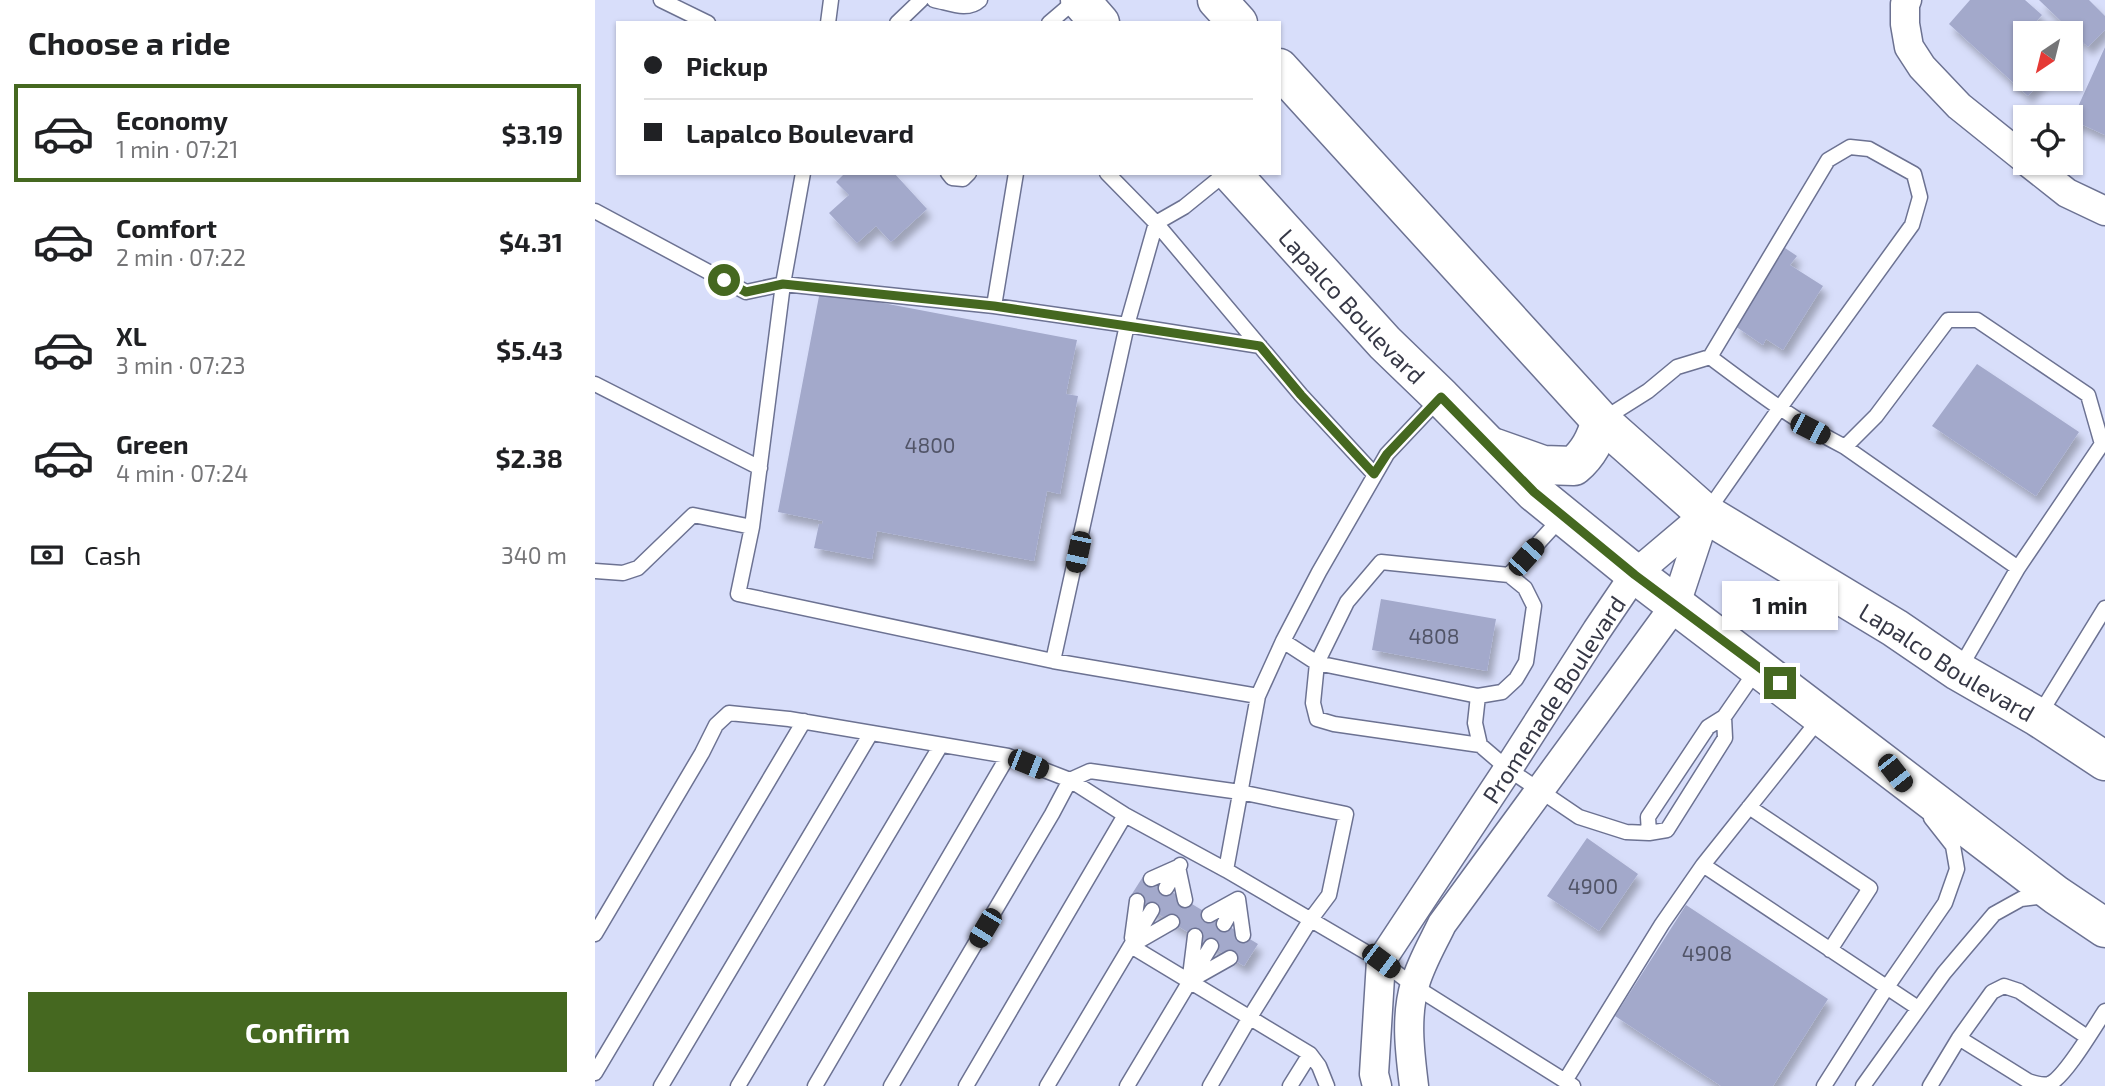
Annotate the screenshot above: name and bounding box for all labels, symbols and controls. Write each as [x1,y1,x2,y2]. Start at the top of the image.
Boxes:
north arrow [2013,21,2083,91]
map controls [2013,21,2083,175]
text: Choose a ride [28,23,231,61]
text: Pickup [686,50,768,81]
icon: car [32,102,95,165]
text: Economy [116,104,228,135]
button: locate [2013,105,2083,175]
text: Lapalco Boulevard [686,117,914,148]
text: $3.19 [501,118,563,149]
text: 1 min · 07:21 [116,135,238,163]
icon: car [32,210,95,273]
text: Comfort [116,212,217,243]
street label: Lapalco Boulevard [1273,222,1432,389]
text: $4.31 [499,226,563,257]
text: 2 min · 07:22 [116,243,246,271]
route start [708,264,740,296]
icon: car [32,318,95,381]
text: XL [116,320,147,351]
text: $5.43 [496,334,563,365]
text: 3 min · 07:23 [116,351,246,379]
car [1787,410,1834,448]
icon: car [32,426,95,489]
text: Green [116,428,189,459]
house number: 4800 [905,432,956,457]
text: $2.38 [496,442,563,473]
text: 4 min · 07:24 [116,459,248,487]
car [1064,529,1093,575]
car [1505,534,1548,580]
icon: cash [28,536,66,574]
text: Cash [84,539,141,570]
text: 340 m [501,541,567,569]
callout: 1 min [1722,582,1838,630]
street label: Promenade Boulevard [1475,590,1631,808]
text: 1 min [1752,591,1808,619]
street label: Lapalco Boulevard [1855,596,2040,727]
house number: 4808 [1408,623,1460,648]
route end [1764,667,1796,699]
car [1005,746,1052,782]
car [1874,750,1917,796]
house number: 4900 [1568,873,1618,898]
car [966,905,1005,951]
car [1358,940,1405,982]
house number: 4908 [1682,940,1732,965]
button: Confirm [28,992,567,1072]

